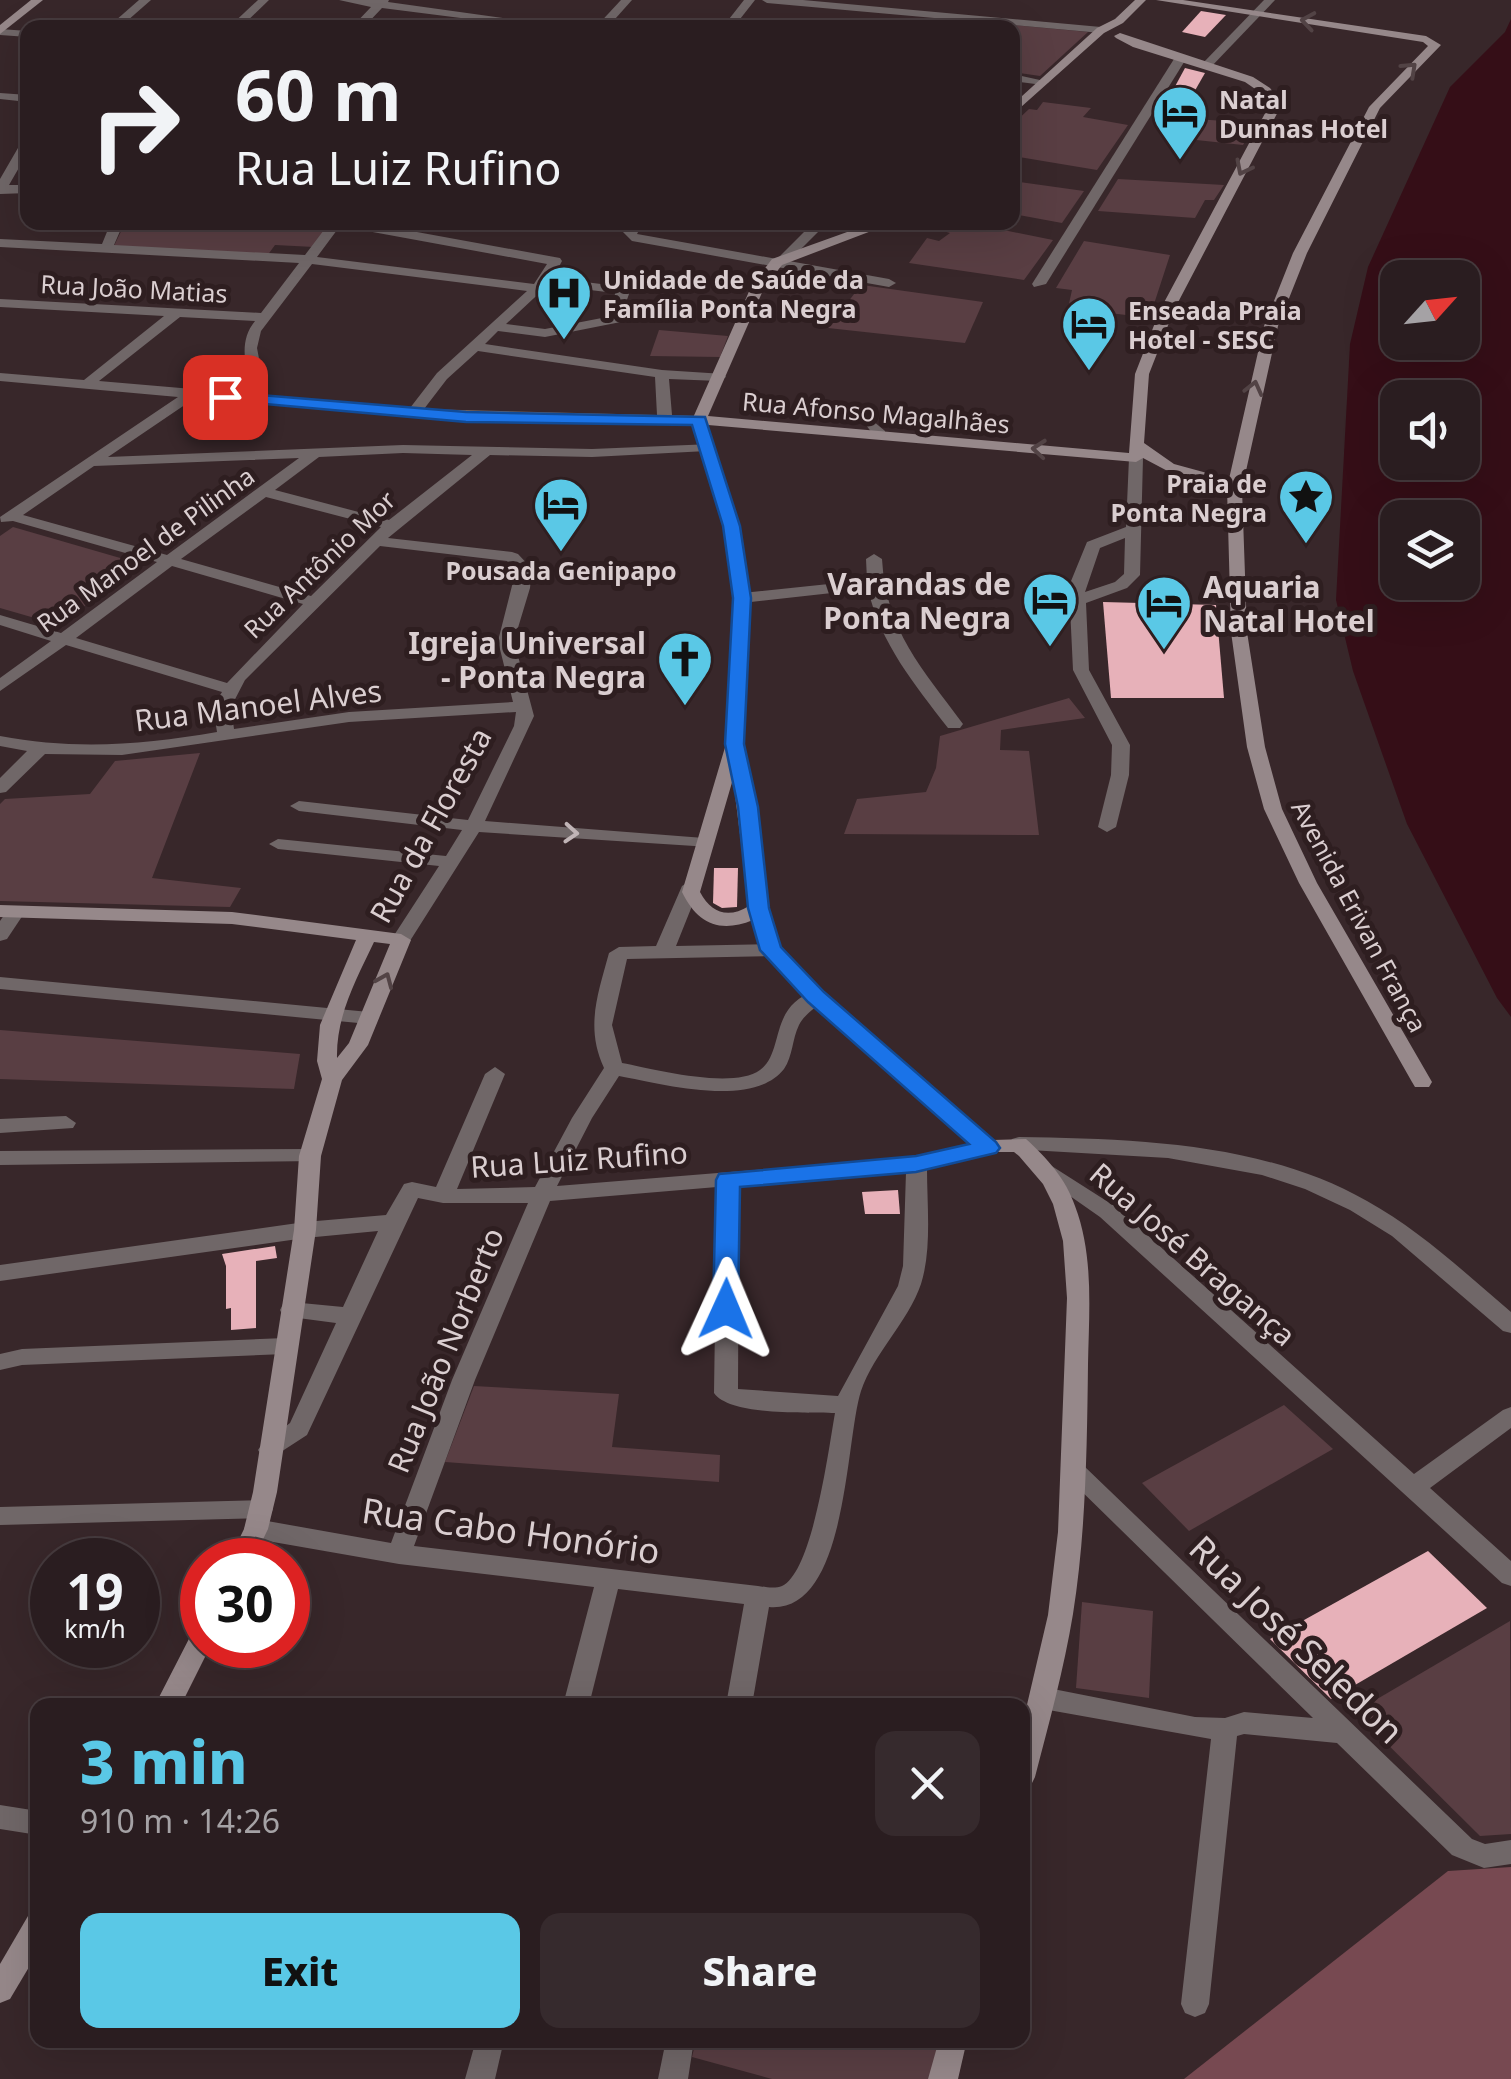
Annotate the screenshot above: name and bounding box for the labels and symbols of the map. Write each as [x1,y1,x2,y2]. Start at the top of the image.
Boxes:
one-way arrow [1300,12,1316,33]
one-way arrow [1399,62,1417,80]
place label: Natal Dunnas Hotel [1219,82,1388,145]
hotel icon: Natal Dunnas Hotel [1150,83,1210,162]
one-way arrow [1236,157,1255,175]
north arrow [1380,260,1480,360]
place label: Unidade de Saúde da Família Ponta Negra [603,262,864,325]
hospital icon: Unidade de Saúde da Família Ponta Negra [534,263,594,342]
street label: Rua João Matias [40,266,228,310]
place label: Enseada Praia Hotel - SESC [1128,293,1302,356]
hotel icon: Enseada Praia Hotel - SESC [1059,294,1119,373]
pin [183,355,268,440]
one-way arrow [1243,380,1264,397]
street label: Rua Afonso Magalhães [741,383,1011,441]
one-way arrow [1030,438,1046,460]
street label: Rua Manoel de Pilinha [29,458,261,640]
place label: Praia de Ponta Negra [1111,466,1267,529]
place icon: Praia de Ponta Negra [1276,467,1336,546]
hotel icon: Pousada Genipapo [531,475,591,554]
street label: Rua Antônio Mor [236,483,402,645]
place label: Pousada Genipapo [445,553,677,587]
place label: Varandas de Ponta Negra [823,563,1011,638]
place label: Aquaria Natal Hotel [1203,566,1375,641]
hotel icon: Varandas de Ponta Negra [1020,570,1080,649]
hotel icon: Aquaria Natal Hotel [1134,573,1194,652]
place label: Igreja Universal - Ponta Negra [408,622,646,697]
church icon: Igreja Universal - Ponta Negra [655,629,715,708]
street label: Rua Manoel Alves [132,670,384,740]
street label: Rua da Floresta [359,720,501,930]
street label: Avenida Erivan França [1284,794,1436,1038]
one-way arrow [563,822,579,843]
one-way arrow [373,972,393,990]
street label: Rua Luiz Rufino [469,1131,689,1187]
street label: Rua José Bragança [1081,1153,1305,1355]
street label: Rua João Norberto [377,1221,513,1479]
position arrow [674,1257,778,1361]
street label: Rua Cabo Honório [359,1486,663,1574]
street label: Rua José Seledon [1180,1525,1414,1753]
speed limit sign: 30 [180,1538,310,1668]

